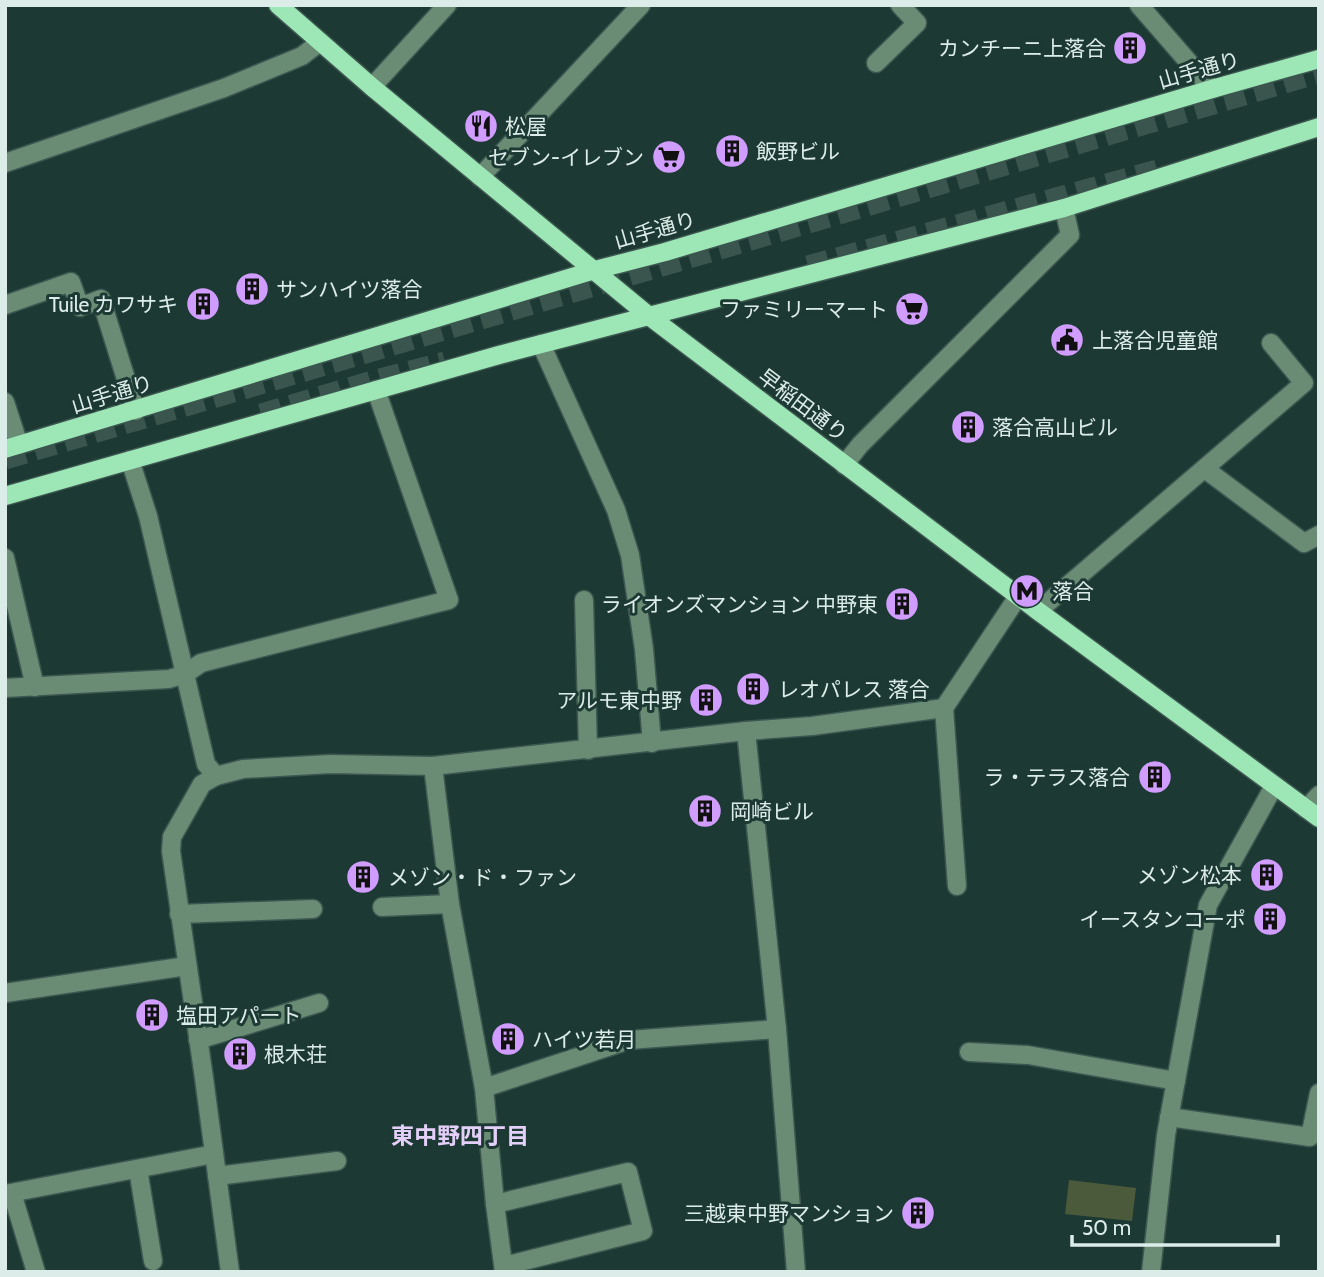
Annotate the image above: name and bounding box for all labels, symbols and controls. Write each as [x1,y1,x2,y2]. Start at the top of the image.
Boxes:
building icon: カンチーニ上落合 [1111,29,1149,67]
place label: カンチーニ上落合 [938,36,1106,61]
street label: 山手通り [1155,46,1243,94]
restaurant icon: 松屋 [462,107,500,145]
place label: 松屋 [505,114,547,139]
building icon: 飯野ビル [713,132,751,170]
supermarket icon: セブン-イレブン [650,138,688,176]
place label: 飯野ビル [756,139,840,164]
place label: セブン-イレブン [488,145,644,170]
street label: 山手通り [611,206,699,254]
building icon: サンハイツ落合 [233,270,271,308]
place label: サンハイツ落合 [276,277,423,302]
building icon: Tuile カワサキ [184,285,222,323]
supermarket icon: ファミリーマート [893,290,931,328]
place label: Tuile カワサキ [49,292,178,317]
place label: ファミリーマート [720,297,888,322]
public building icon: 上落合児童館 [1048,321,1086,359]
place label: 上落合児童館 [1092,328,1218,353]
street label: 早稲田通り [754,363,852,447]
street label: 山手通り [68,370,156,418]
building icon: 落合高山ビル [949,408,987,446]
place label: 落合高山ビル [992,415,1118,440]
metro station icon: 落合 [1008,572,1046,610]
place label: 落合 [1052,579,1094,604]
building icon: ライオンズマンション 中野東 [883,585,921,623]
place label: ライオンズマンション 中野東 [601,592,878,617]
building icon: レオパレス 落合 [734,670,772,708]
place label: レオパレス 落合 [778,677,930,702]
building icon: アルモ東中野 [687,681,725,719]
place label: アルモ東中野 [556,688,682,713]
building icon: ラ・テラス落合 [1136,758,1174,796]
place label: ラ・テラス落合 [983,765,1130,790]
building icon: 岡崎ビル [686,792,724,830]
place label: 岡崎ビル [730,799,814,824]
building icon: メゾン松本 [1248,856,1286,894]
building icon: メゾン・ド・ファン [344,858,382,896]
place label: メゾン松本 [1137,863,1242,888]
place label: メゾン・ド・ファン [388,865,577,890]
building icon: イースタンコーポ [1251,900,1289,938]
place label: イースタンコーポ [1079,907,1246,932]
building icon: 塩田アパート [133,996,171,1034]
place label: 塩田アパート [176,1003,302,1028]
building icon: ハイツ若月 [489,1020,527,1058]
place label: ハイツ若月 [532,1027,637,1052]
building icon: 根木荘 [221,1035,259,1073]
place label: 根木荘 [264,1042,327,1067]
district label: 東中野四丁目 [391,1122,529,1150]
building icon: 三越東中野マンション [899,1194,937,1232]
place label: 三越東中野マンション [684,1201,894,1226]
scale bar [1072,1204,1278,1248]
text: 50 m [1082,1215,1131,1240]

